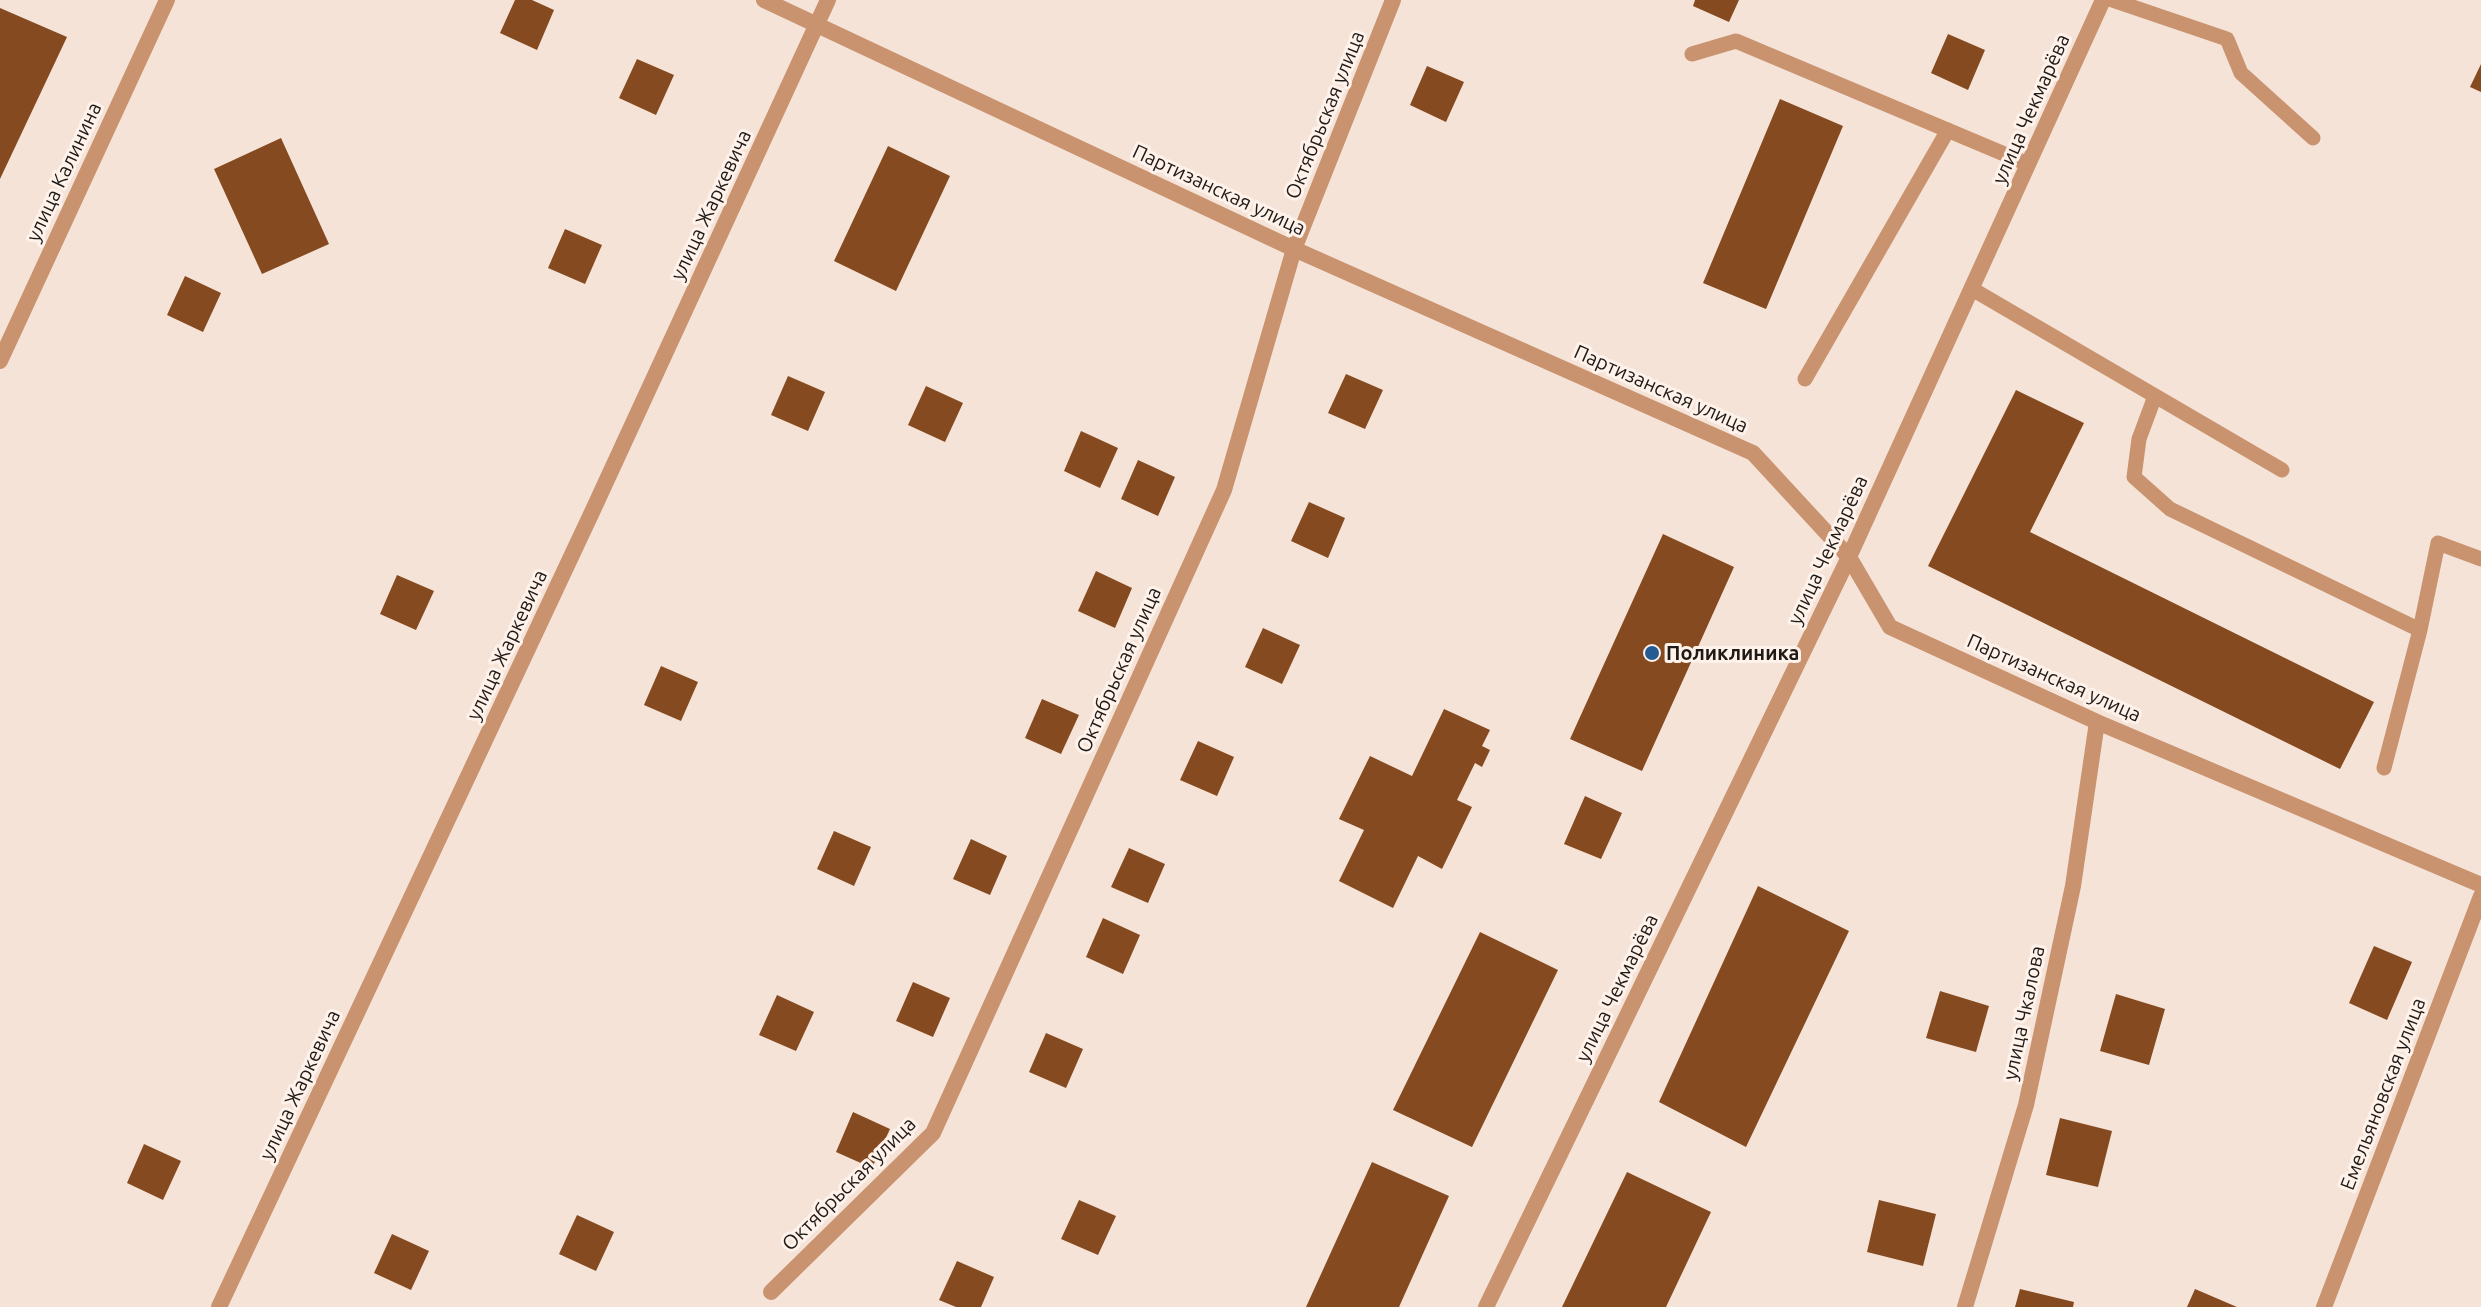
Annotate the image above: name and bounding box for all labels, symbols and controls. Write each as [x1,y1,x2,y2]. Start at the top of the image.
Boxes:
street label: Октябрьская улица [1280,27,1370,203]
street label: улица Чекмарёва [1987,30,2075,188]
street label: улица Калинина [21,99,107,245]
street label: улица Жаркевича [666,126,756,284]
street label: Партизанская улица [1129,139,1309,241]
street label: Партизанская улица [1570,340,1752,438]
street label: улица Чекмарёва [1783,472,1873,628]
street label: улица Жаркевича [462,566,552,724]
street label: Октябрьская улица [1072,583,1166,757]
street label: Партизанская улица [1963,629,2145,727]
place label: Поликлиника [1666,641,1799,665]
marker: Поликлиника [1643,644,1661,662]
street label: улица Чекмарёва [1571,910,1663,1066]
street label: улица Чкалова [1998,944,2050,1082]
street label: Емельяновская улица [2335,994,2431,1194]
street label: улица Жаркевича [255,1006,345,1164]
street label: Октябрьская улица [777,1112,921,1256]

